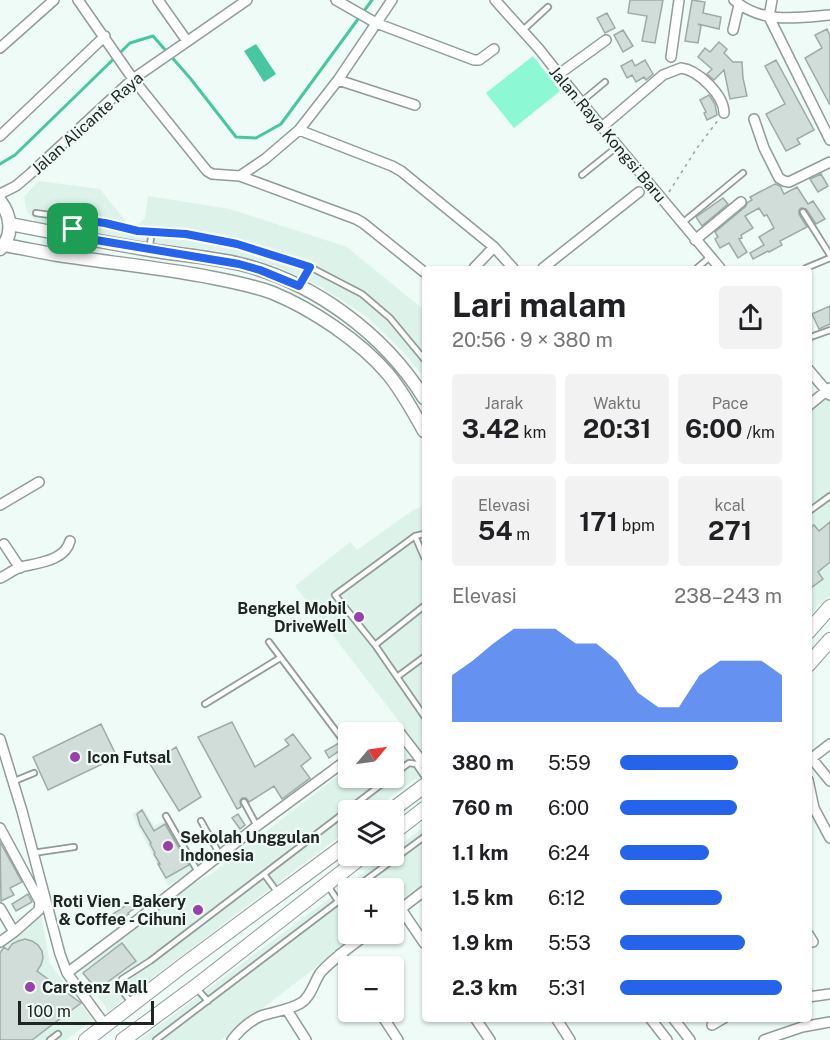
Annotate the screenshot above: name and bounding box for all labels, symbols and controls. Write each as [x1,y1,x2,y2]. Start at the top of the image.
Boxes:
street label: Jalan Raya Kongsi Baru [545,62,670,206]
street label: Jalan Alicante Raya [28,68,147,178]
pin [47,203,98,254]
icon: arrive [56,212,89,245]
text: Lari malam [452,286,626,324]
button: share [719,286,782,349]
text: 20:56 · 9 × 380 m [452,328,613,352]
text: Jarak [485,394,523,413]
text: Waktu [593,394,641,413]
text: Pace [712,394,748,413]
text: 3.42 [462,413,520,444]
text: 20:31 [583,413,651,444]
text: 6:00 [685,413,743,444]
text: km [520,423,546,442]
text: /km [743,423,775,442]
text: Elevasi [478,496,530,515]
text: kcal [715,496,745,515]
text: 171 [579,506,618,537]
text: 54 [478,515,512,546]
text: 271 [708,515,752,546]
text: bpm [618,516,655,535]
text: m [512,525,530,544]
text: Elevasi [452,584,517,608]
text: 238–243 m [674,584,782,608]
place label: Bengkel Mobil DriveWell [237,599,347,636]
marker: Bengkel Mobil DriveWell [352,610,366,624]
north arrow [338,722,404,788]
map controls [338,722,404,1022]
place label: Icon Futsal [87,748,171,767]
marker: Icon Futsal [68,750,82,764]
text: 380 m [452,751,514,775]
text: 5:59 [548,751,591,775]
text: 760 m [452,796,513,820]
text: 6:00 [548,796,589,820]
button: layers [338,800,404,866]
place label: Sekolah Unggulan Indonesia [180,828,320,865]
marker: Sekolah Unggulan Indonesia [161,839,175,853]
text: 1.1 km [452,841,509,865]
text: 6:24 [548,841,590,865]
button: + [338,878,404,944]
text: 1.5 km [452,886,513,910]
text: 6:12 [548,886,585,910]
place label: Roti Vien - Bakery & Coffee - Cihuni [52,892,186,929]
marker: Roti Vien - Bakery & Coffee - Cihuni [191,903,205,917]
text: 1.9 km [452,931,513,955]
text: 5:53 [548,931,591,955]
button: − [338,956,404,1022]
text: 2.3 km [452,976,517,1000]
text: 5:31 [548,976,586,1000]
place label: Carstenz Mall [42,978,148,997]
marker: Carstenz Mall [23,980,37,994]
scale bar [18,998,154,1026]
text: 100 m [27,1002,71,1021]

